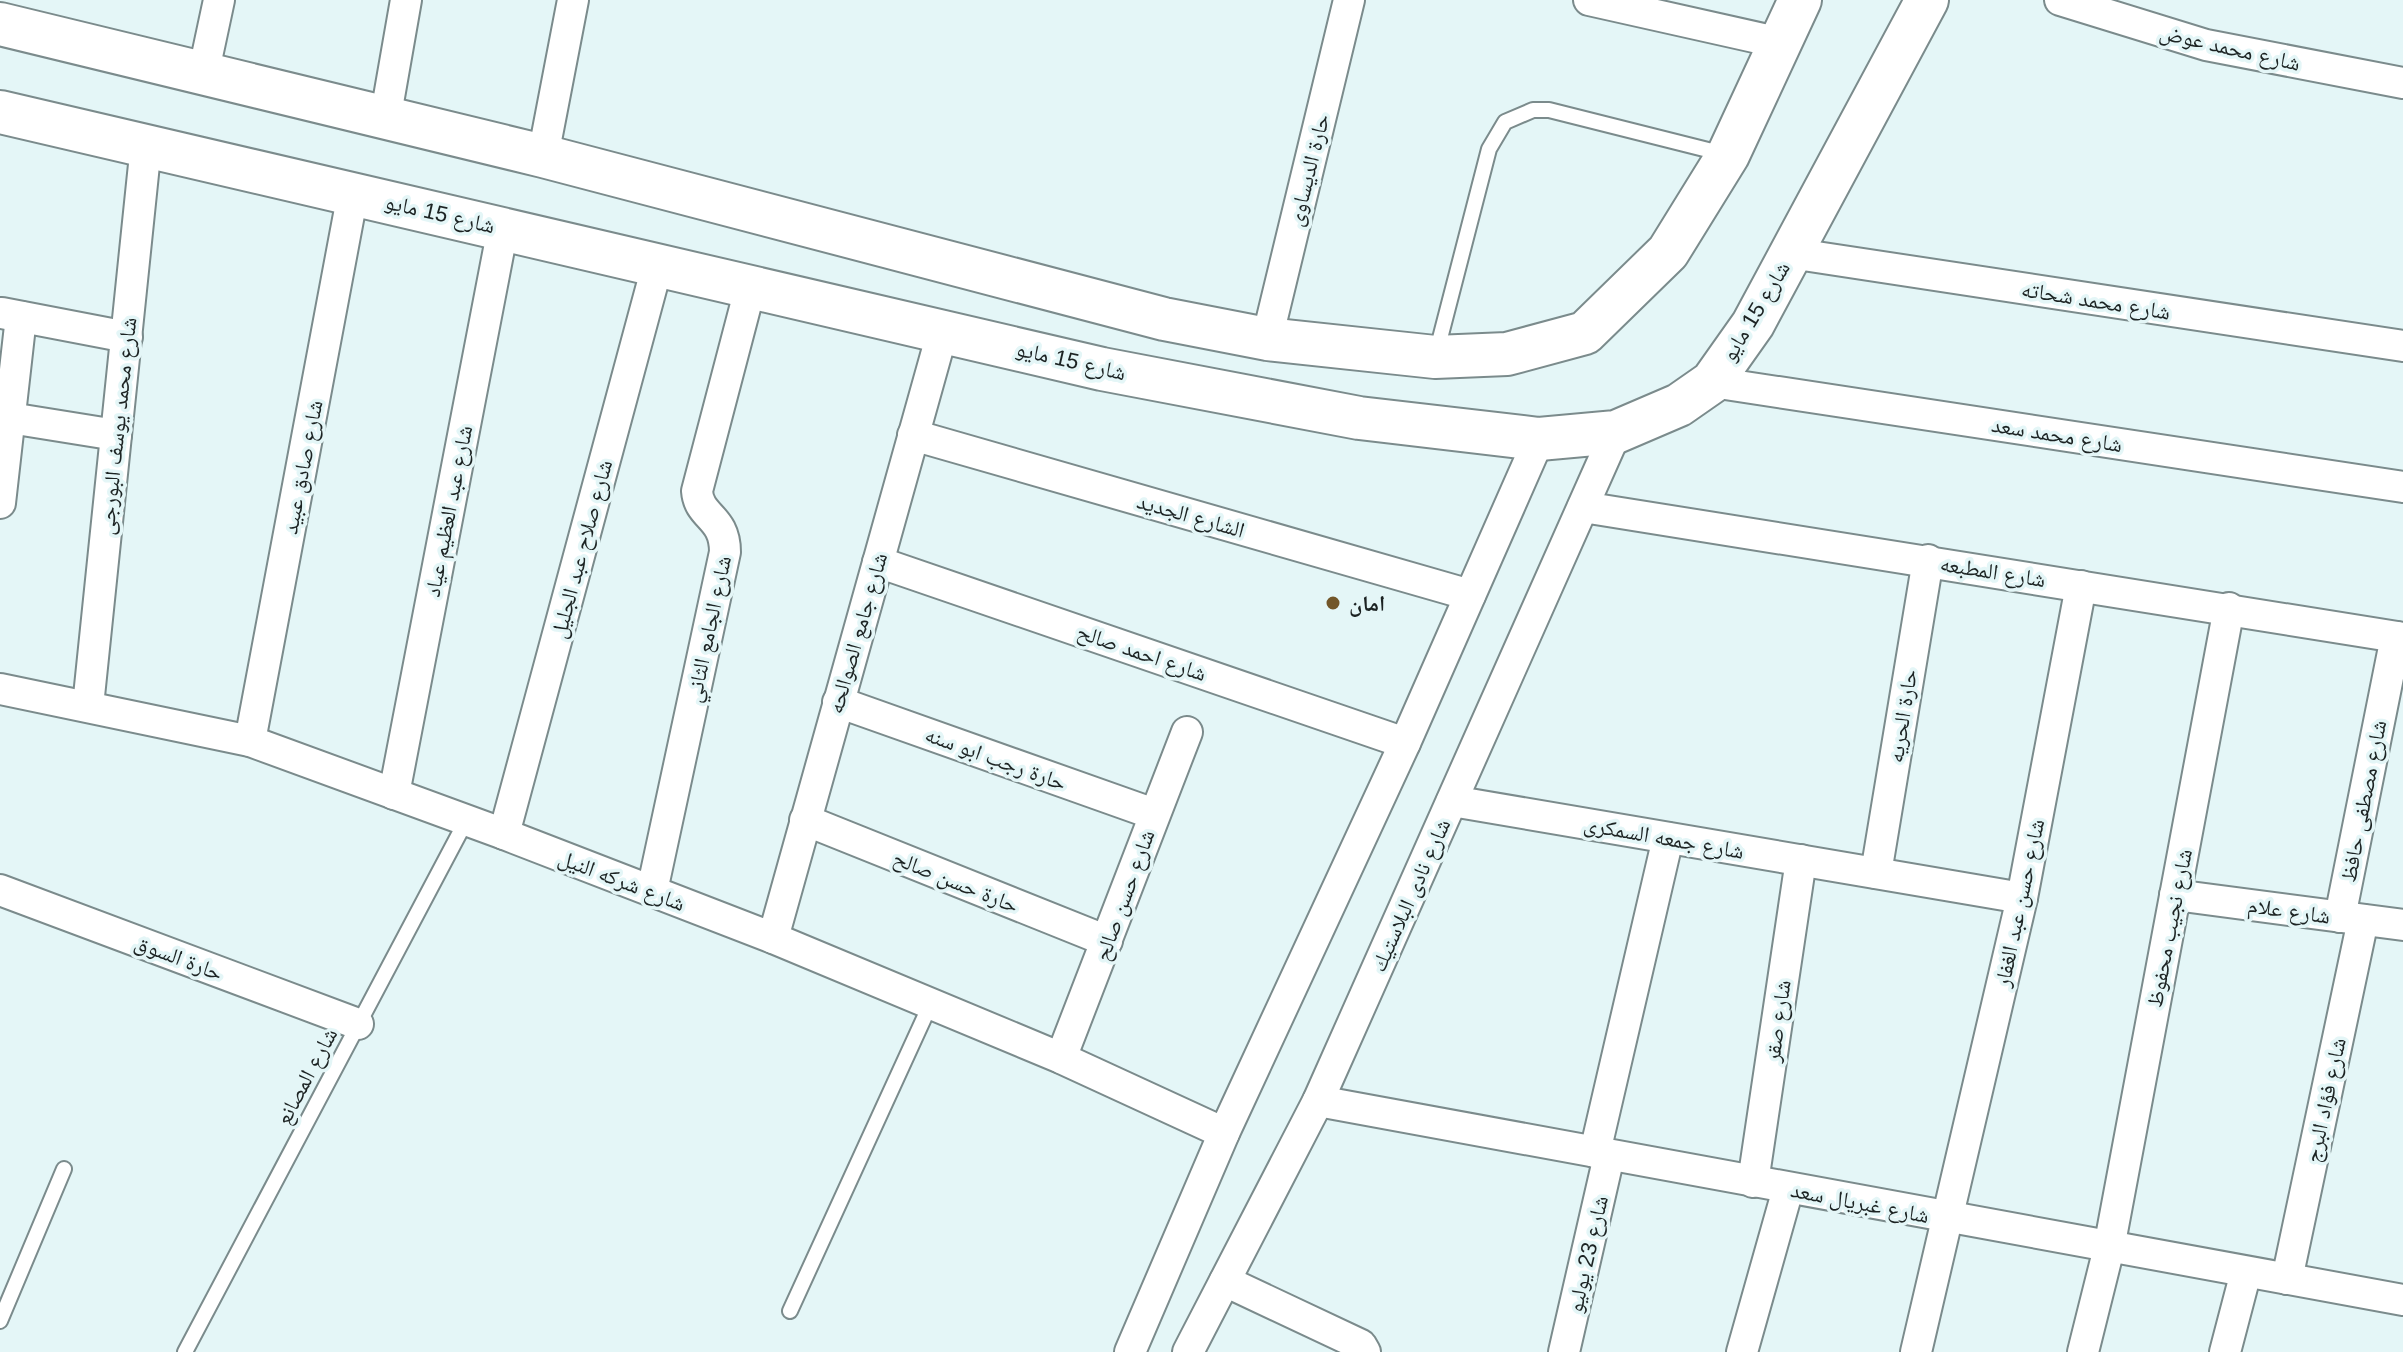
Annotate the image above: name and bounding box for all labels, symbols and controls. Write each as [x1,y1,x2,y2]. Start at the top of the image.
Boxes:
street label: شارع محمد عوض [2157,19,2303,77]
street label: حارة الديساوى [1282,111,1336,229]
street label: شارع 15 مايو [382,189,497,239]
street label: شارع 15 مايو [1716,257,1796,366]
street label: شارع محمد شحاته [2020,276,2172,326]
street label: شارع محمد يوسف البورجى [94,316,142,536]
street label: شارع 15 مايو [1013,336,1128,386]
street label: شارع صادق عبيد [277,398,329,536]
street label: شارع محمد سعد [1989,412,2124,458]
street label: شارع عبد العظيم عياد [420,423,479,599]
street label: شارع صلاح عبد الجليل [546,457,618,641]
street label: الشارع الجديد [1134,488,1248,544]
street label: شارع جامع الصوالحه [823,550,893,717]
street label: شارع المطبعه [1938,551,2047,593]
street label: شارع الجامع الثاني [681,554,741,706]
place label: امان [1349,591,1385,617]
marker: امان [1324,594,1342,612]
street label: شارع احمد صالح [1074,619,1210,687]
street label: حارة الحريه [1883,668,1922,764]
street label: شارع مصطفى حافظ [2336,718,2392,884]
street label: حارة رجب ابو سنه [922,721,1070,796]
street label: شارع جمعه السمكرى [1582,811,1746,865]
street label: شارع نادى البلاستيك [1366,815,1456,976]
street label: شارع حسن عبد الغفار [1989,817,2050,991]
street label: شارع حسن صالح [1089,826,1161,964]
street label: شارع شركه النيل [555,845,689,917]
street label: حارة حسن صالح [889,845,1022,919]
street label: شارع نجيب محفوظ [2142,847,2198,1010]
street label: شارع علام [2246,892,2332,931]
street label: حارة السوق [131,929,226,987]
street label: شارع صقر [1759,978,1797,1065]
street label: شارع المصانع [270,1024,343,1129]
street label: شارع فؤاد البرج [2300,1035,2352,1165]
street label: شارع غبريال سعد [1788,1177,1931,1229]
street label: شارع 23 يوليو [1562,1193,1614,1315]

